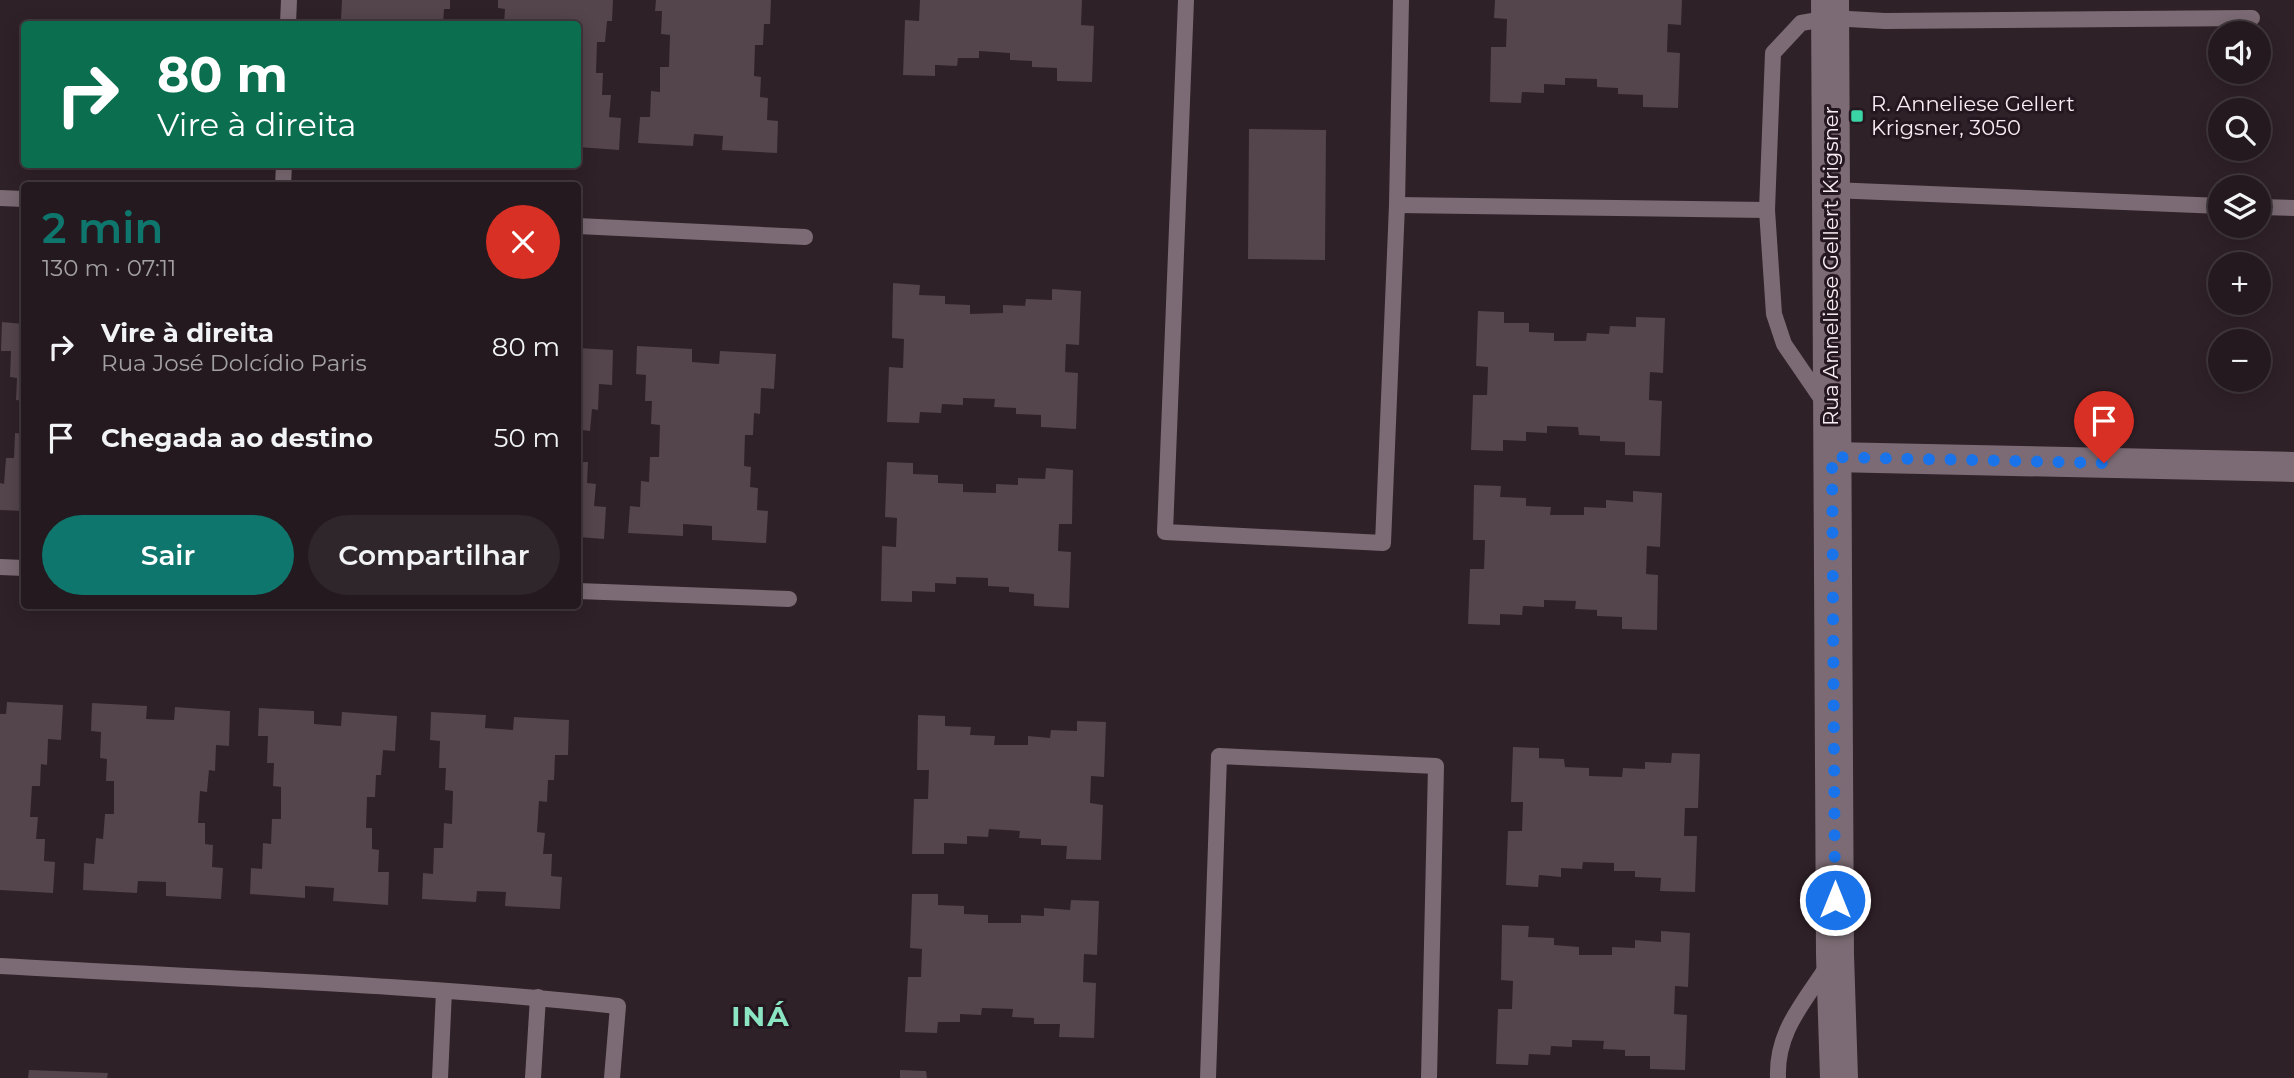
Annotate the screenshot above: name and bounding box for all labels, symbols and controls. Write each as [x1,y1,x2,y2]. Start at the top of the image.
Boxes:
map controls [2208,21,2271,392]
button: sound [2208,21,2271,84]
text: 80 m [157,45,288,104]
icon: right [42,49,133,140]
place label: R. Anneliese Gellert Krigsner, 3050 [1871,91,2075,140]
button: search [2208,98,2271,161]
text: Vire à direita [157,105,356,144]
street label: Rua Anneliese Gellert Krigsner [1818,106,1843,426]
marker: R. Anneliese Gellert Krigsner, 3050 [1849,108,1865,124]
button: layers [2208,175,2271,238]
text: 2 min [42,202,163,254]
button: close [486,205,560,279]
button: + [2208,252,2271,315]
text: 130 m · 07:11 [42,254,176,282]
text: Vire à direita [101,317,274,349]
icon: right [42,328,80,366]
button: − [2208,329,2271,392]
text: 80 m [492,331,560,363]
text: Rua José Dolcídio Paris [101,349,367,377]
pin [2074,391,2134,463]
icon: arrive [2085,402,2123,440]
icon: arrive [42,419,80,457]
text: Chegada ao destino [101,422,373,454]
text: 50 m [494,422,560,454]
button: Sair [42,515,294,595]
button: Compartilhar [308,515,560,595]
position arrow [1798,863,1872,937]
district label: INÁ [731,999,791,1033]

